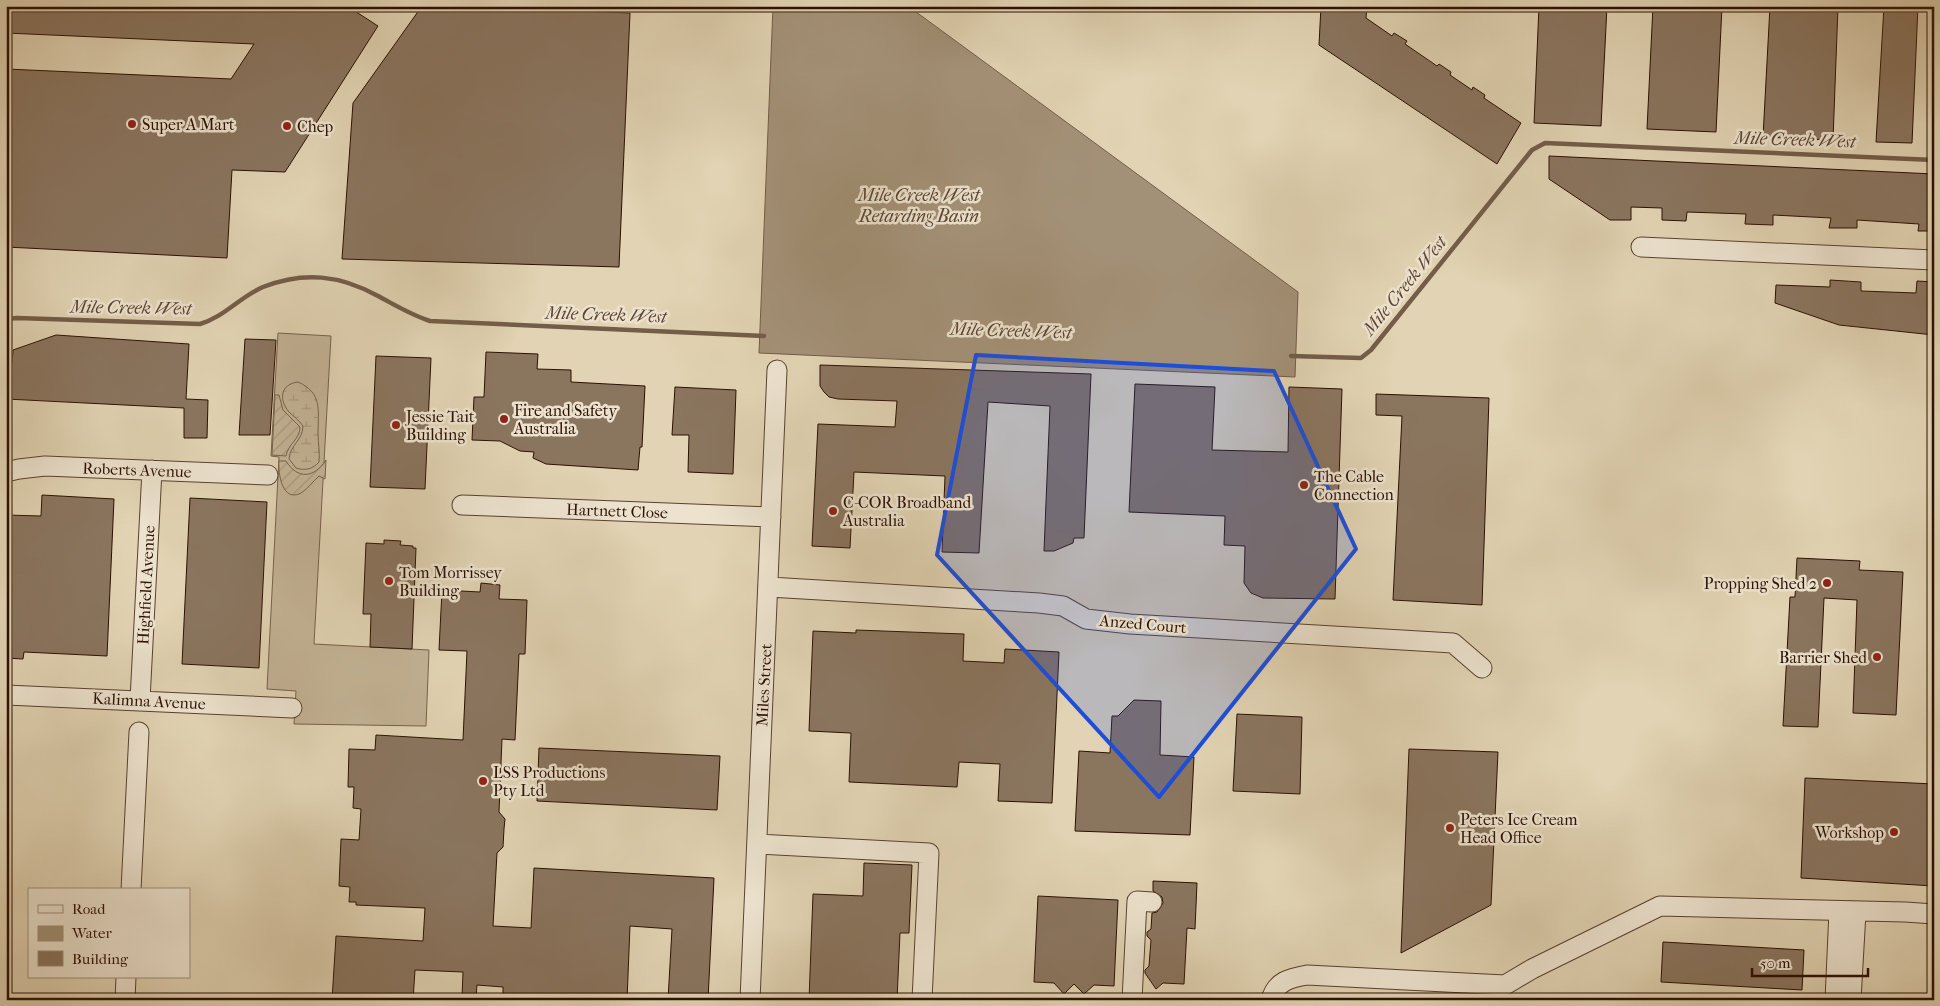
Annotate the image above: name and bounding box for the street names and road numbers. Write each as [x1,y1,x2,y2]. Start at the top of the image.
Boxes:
street label: Roberts Avenue [82,459,192,481]
street label: Hartnett Close [566,500,668,522]
street label: Highfield Avenue [133,525,159,645]
street label: Anzed Court [1098,611,1188,637]
street label: Miles Street [752,643,776,727]
street label: Kalimna Avenue [92,689,206,713]

